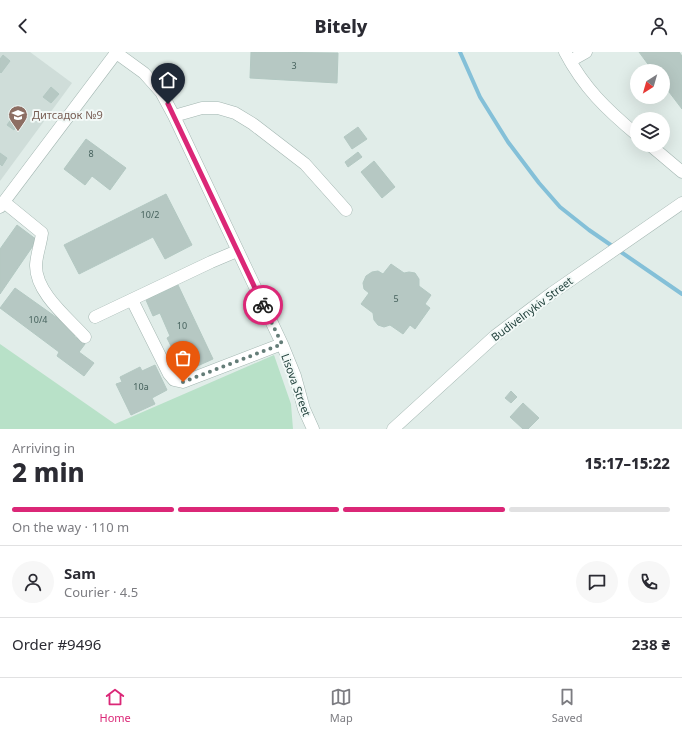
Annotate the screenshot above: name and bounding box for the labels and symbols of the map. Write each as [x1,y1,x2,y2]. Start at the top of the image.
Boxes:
house number: 3 [291,59,297,72]
pin [151,63,185,104]
north arrow [630,64,670,104]
school or university icon: Дитсадок №9 [7,104,29,132]
place label: Дитсадок №9 [32,107,103,122]
house number: 8 [88,147,94,160]
house number: 10/2 [141,208,159,221]
street label: Budivelnykiv Street [488,273,576,344]
courier [243,285,283,325]
house number: 5 [393,292,399,305]
house number: 10/4 [29,313,47,326]
house number: 10 [177,319,187,332]
pin [166,341,200,382]
street label: Lisova Street [278,351,315,418]
house number: 10а [133,380,149,393]

